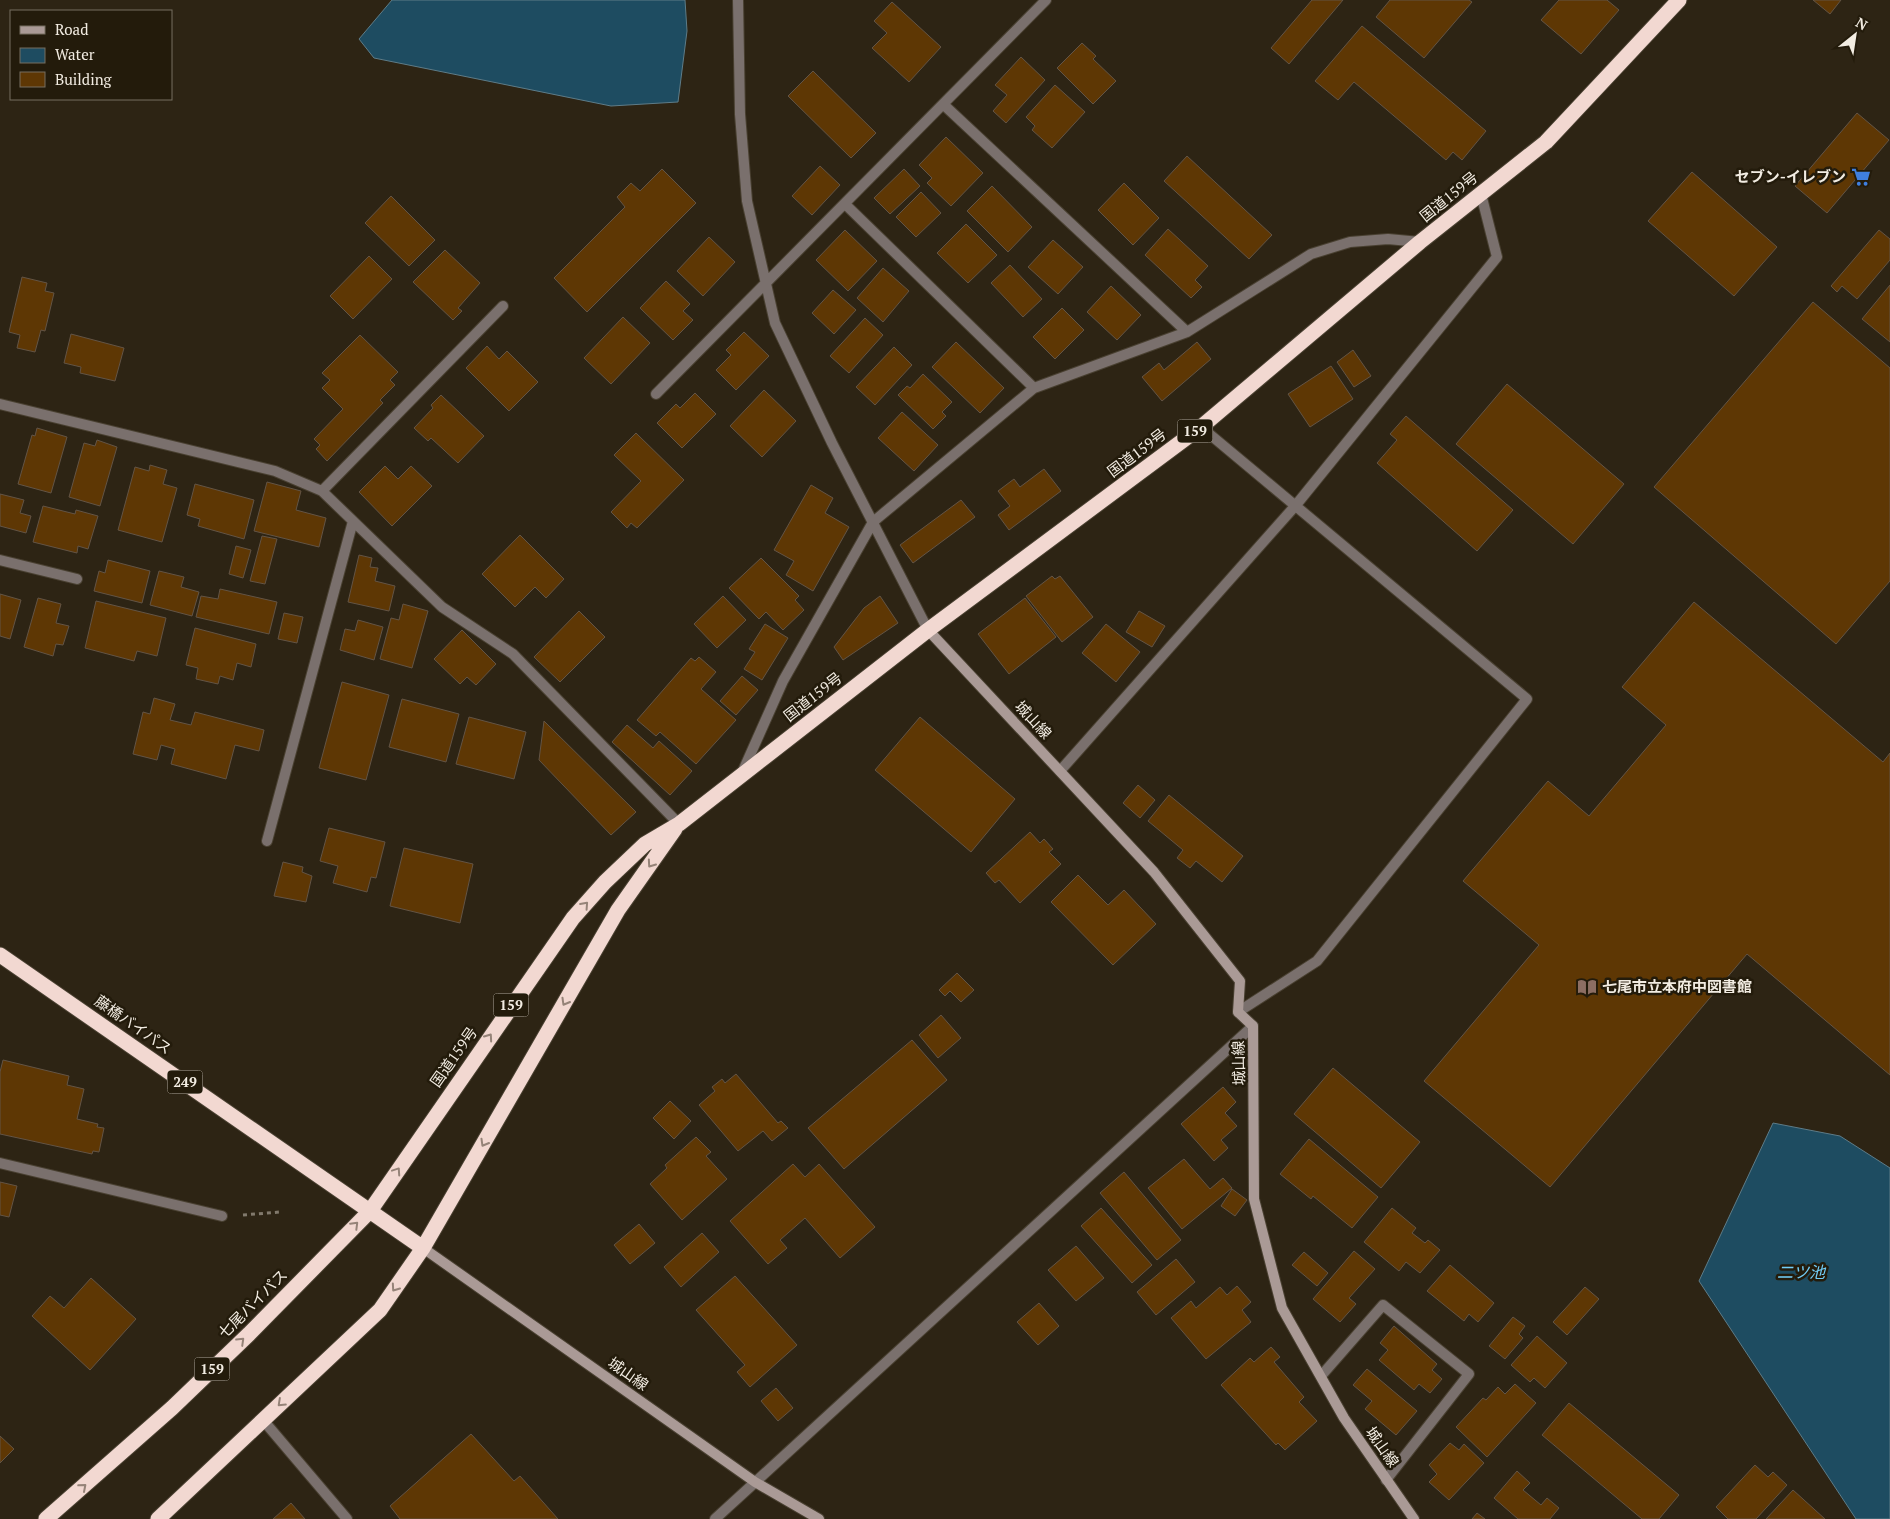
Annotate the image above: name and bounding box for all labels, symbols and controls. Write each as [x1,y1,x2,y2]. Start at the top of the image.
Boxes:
legend [10,10,172,100]
north arrow [1830,10,1880,60]
text: N [1852,12,1871,34]
text: Road [55,19,88,39]
text: Water [55,44,95,64]
text: Building [55,69,113,89]
place label: セブン-イレブン [1735,166,1846,186]
supermarket icon: セブン-イレブン [1850,166,1872,188]
street label: 国道159号 [1415,167,1481,226]
road number: 159 [1178,420,1212,442]
street label: 国道159号 [1103,423,1170,481]
street label: 国道159号 [779,667,846,725]
street label: 城山線 [1011,696,1056,743]
one-way arrow [648,858,657,867]
one-way arrow [579,902,588,911]
library icon: 七尾市立本府中図書館 [1576,976,1598,998]
place label: 七尾市立本府中図書館 [1602,976,1752,996]
street label: 藤橋バイパス [91,990,176,1058]
road number: 159 [494,994,528,1016]
one-way arrow [562,996,572,1005]
street label: 国道159号 [425,1022,481,1090]
one-way arrow [483,1033,492,1042]
street label: 城山線 [1228,1040,1248,1086]
road number: 249 [168,1070,202,1094]
one-way arrow [481,1137,491,1146]
one-way arrow [391,1167,400,1176]
one-way arrow [349,1222,358,1231]
water label: 二ツ池 [1777,1261,1827,1283]
street label: 七尾バイパス [214,1265,291,1342]
one-way arrow [392,1282,401,1292]
one-way arrow [236,1338,245,1347]
street label: 城山線 [604,1352,653,1394]
road number: 159 [194,1358,230,1380]
one-way arrow [277,1397,286,1406]
street label: 城山線 [1362,1422,1404,1471]
one-way arrow [78,1484,87,1493]

